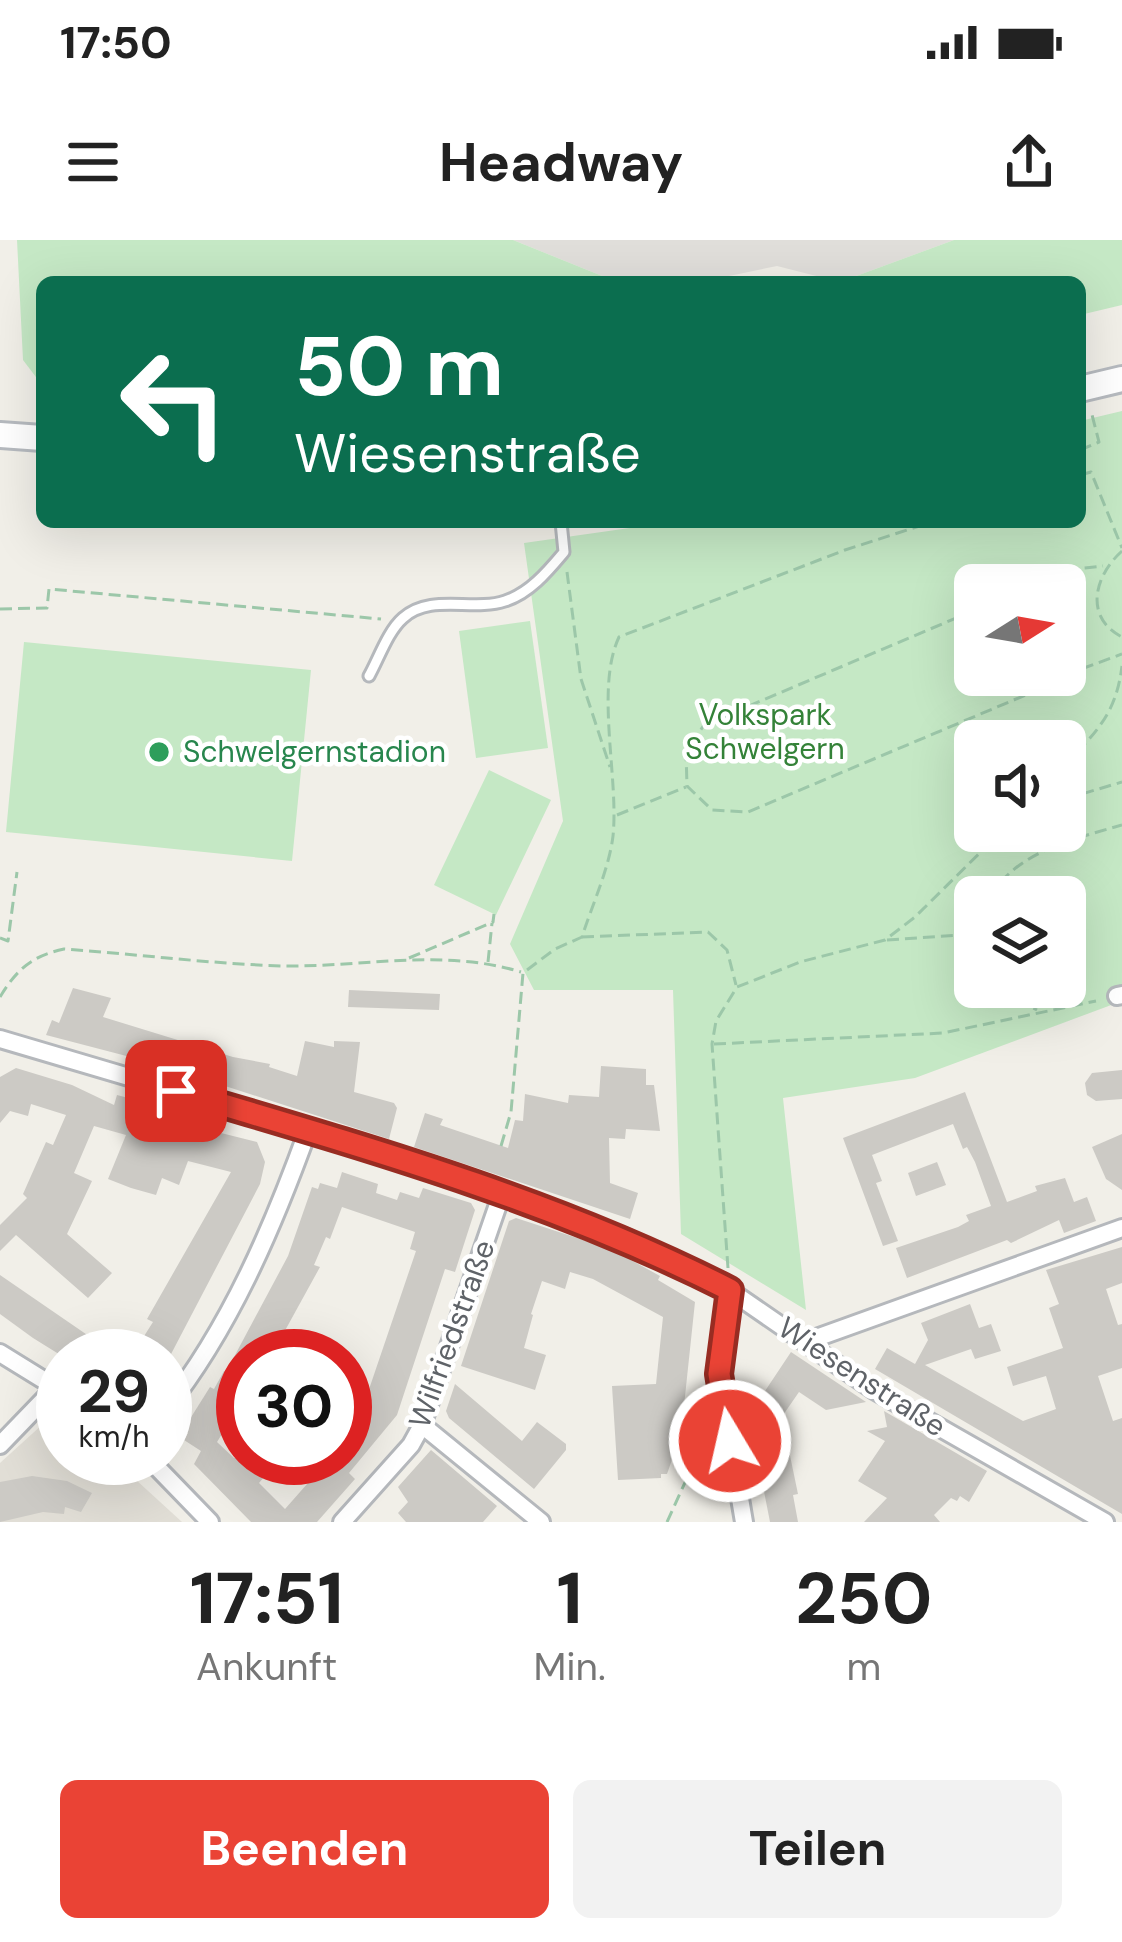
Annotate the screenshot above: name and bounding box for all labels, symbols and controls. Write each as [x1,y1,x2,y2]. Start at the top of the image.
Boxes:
text: 17:50 [60,13,172,72]
text: Headway [439,127,683,198]
icon: menu [60,129,126,195]
icon: share [996,129,1062,195]
text: 50 m [294,312,504,421]
icon: left [96,324,252,480]
text: Wiesenstraße [294,418,641,489]
north arrow [954,564,1086,696]
map controls [954,564,1086,1008]
park label: Volkspark Schwelgern [685,695,845,768]
button: sound [954,720,1086,852]
place label: Schwelgernstadion [183,732,446,771]
marker: Schwelgernstadion [146,739,172,765]
button: layers [954,876,1086,1008]
pin [125,1040,227,1142]
icon: arrive [143,1058,209,1124]
street label: Wilfriedstraße [399,1234,504,1433]
street label: Wiesenstraße [771,1308,954,1445]
speed limit sign: 30 [216,1329,372,1485]
text: 29 [78,1352,150,1431]
position arrow [667,1378,793,1504]
text: km/h [79,1417,149,1456]
text: 17:51 [190,1552,344,1645]
text: 1 [556,1552,583,1645]
text: 250 [795,1552,932,1645]
text: Ankunft [196,1641,337,1692]
text: Min. [533,1641,606,1692]
text: m [846,1641,881,1692]
button: Beenden [60,1780,549,1918]
button: Teilen [573,1780,1062,1918]

